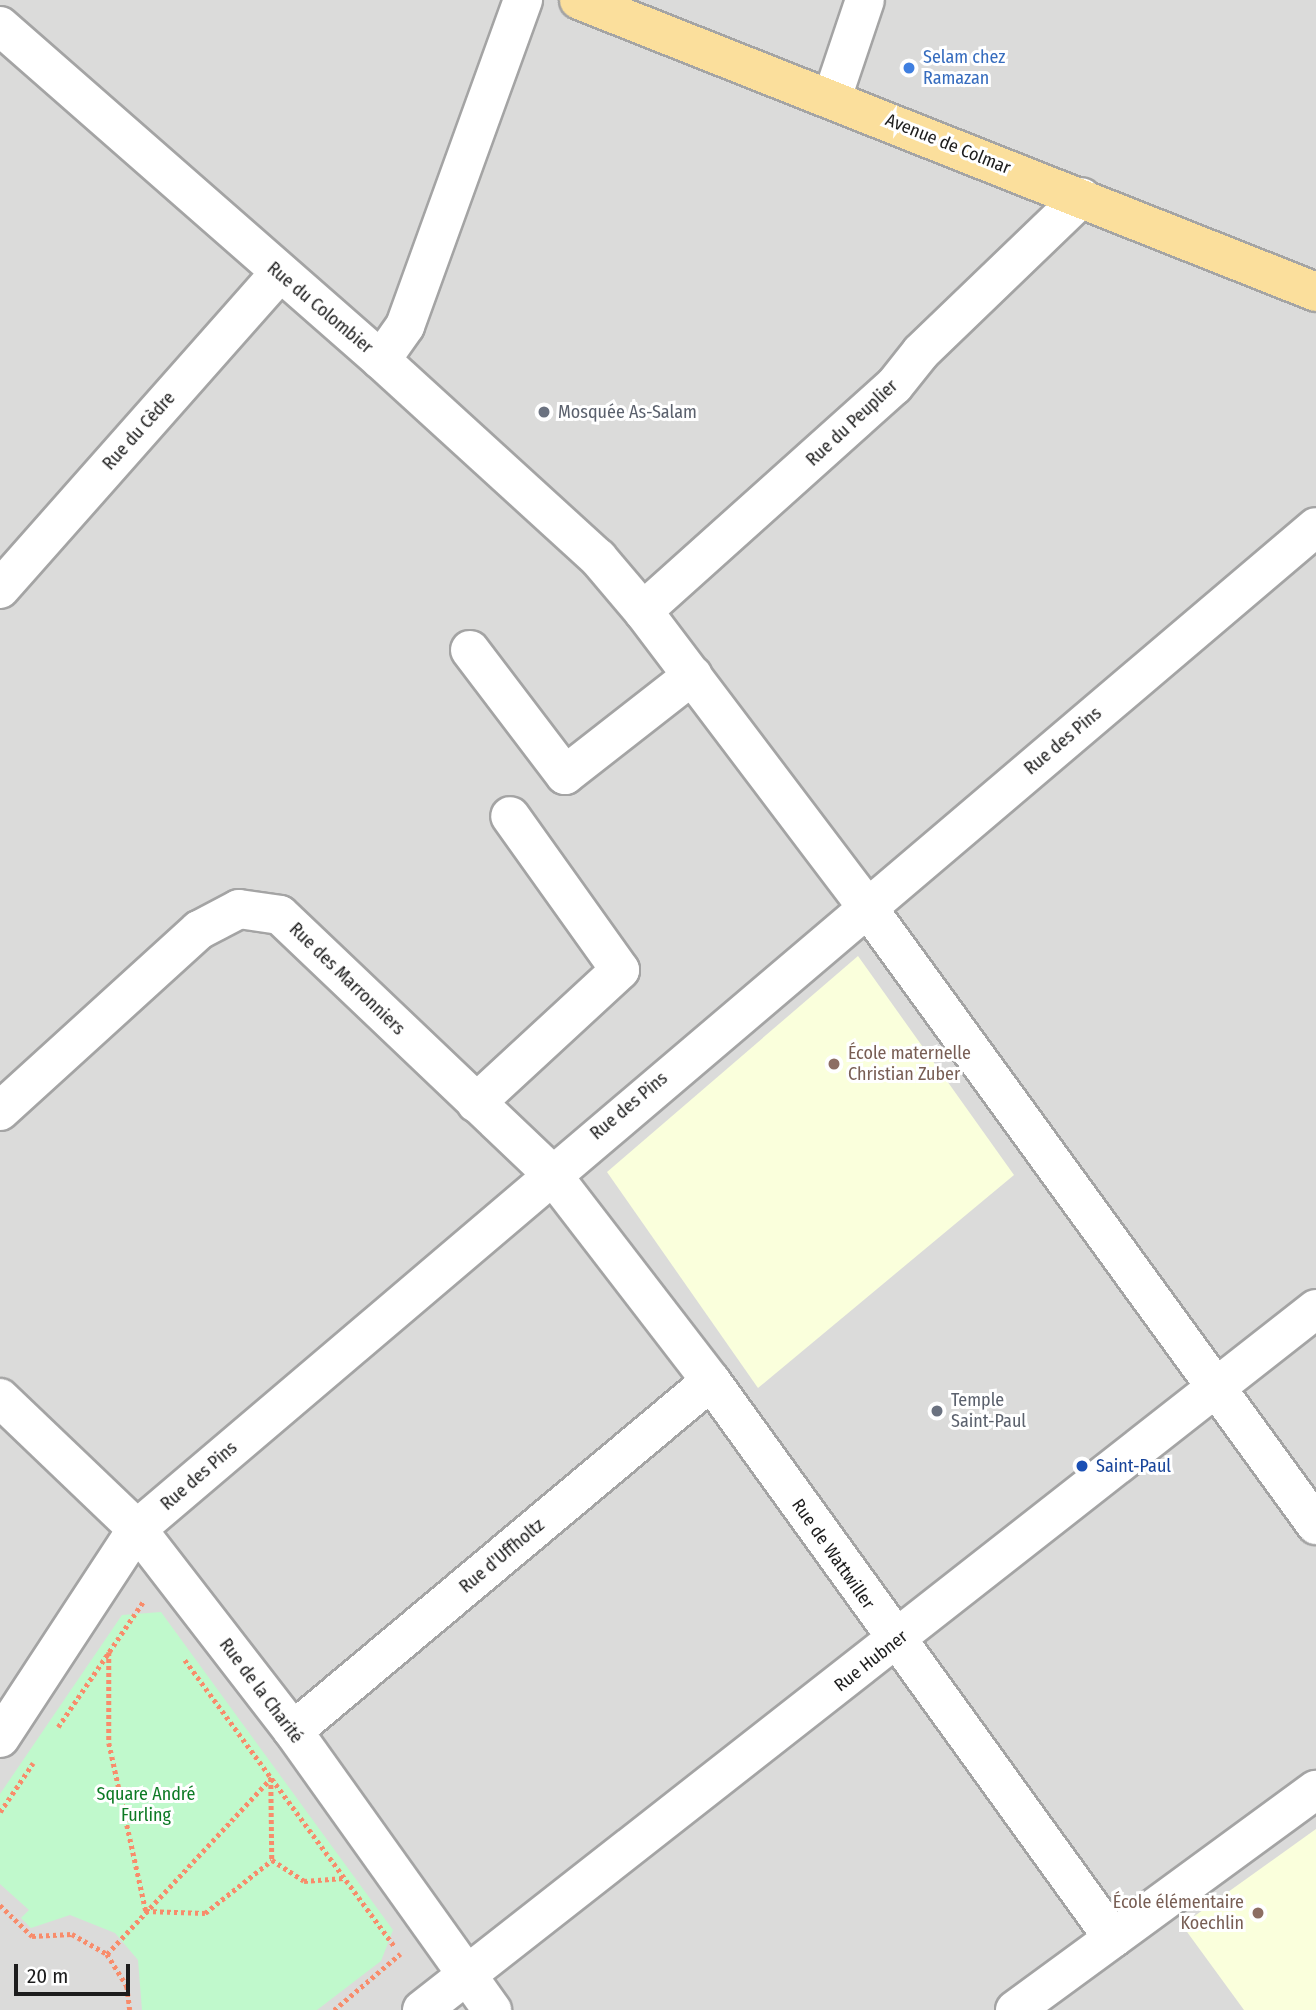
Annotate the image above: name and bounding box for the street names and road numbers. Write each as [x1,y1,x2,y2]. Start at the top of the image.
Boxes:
street label: Avenue de Colmar [882,109,1014,179]
street label: Rue du Colombier [263,258,377,358]
street label: Rue du Peuplier [802,375,902,471]
street label: Rue du Cèdre [98,387,180,475]
street label: Rue des Pins [1020,703,1106,779]
street label: Rue des Marronniers [285,918,409,1040]
street label: Rue des Pins [586,1068,672,1144]
street label: Rue des Pins [156,1437,242,1515]
street label: Rue de Wattwiller [787,1495,879,1613]
street label: Rue d'Uffholtz [455,1514,549,1598]
street label: Rue Hubner [830,1626,912,1696]
street label: Rue de la Charité [215,1634,307,1748]

